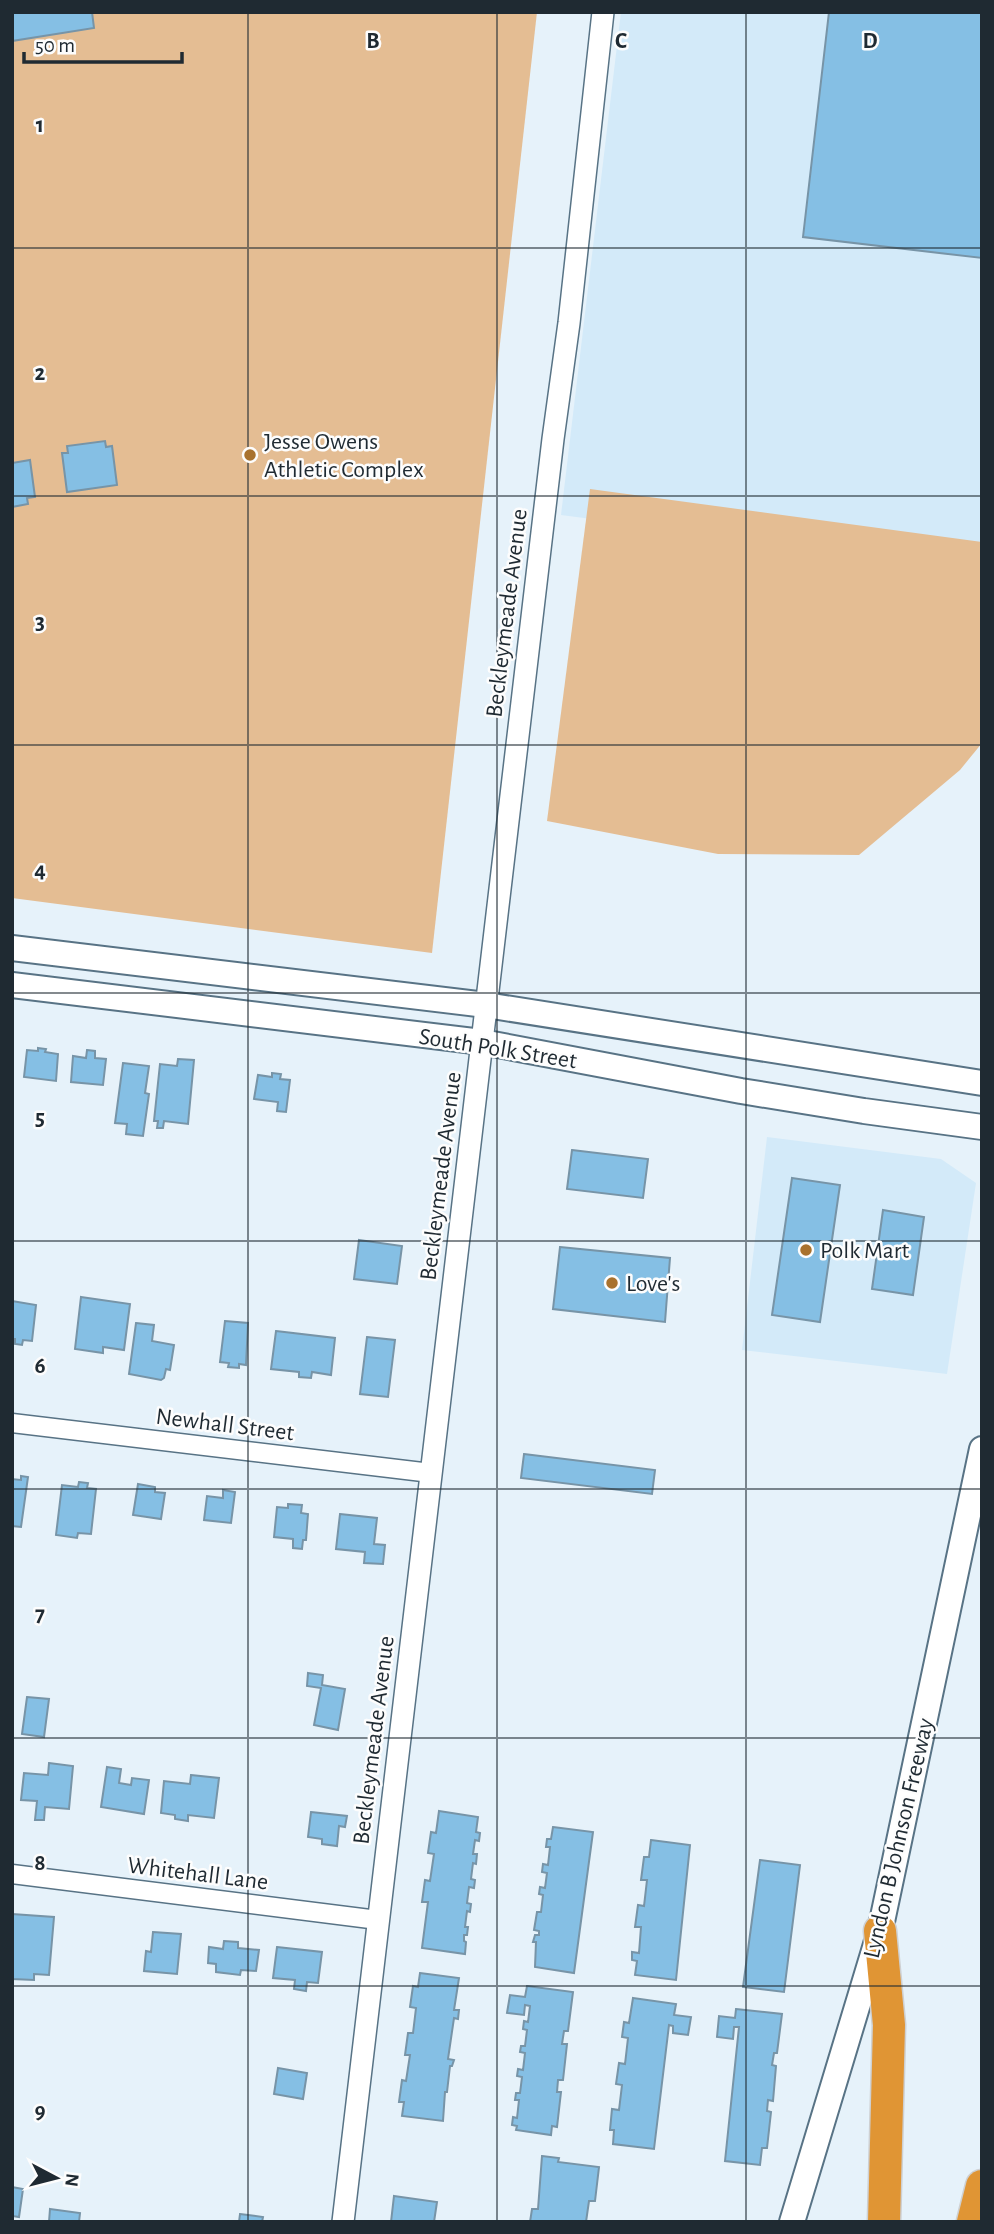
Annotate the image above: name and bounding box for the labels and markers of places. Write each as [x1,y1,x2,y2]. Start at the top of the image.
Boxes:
place label: Jesse Owens Athletic Complex [264,430,424,482]
marker: Jesse Owens Athletic Complex [242,447,258,463]
place label: Polk Mart [820,1239,909,1263]
marker: Polk Mart [798,1242,814,1258]
place label: Love's [626,1272,680,1296]
marker: Love's [604,1275,620,1291]

